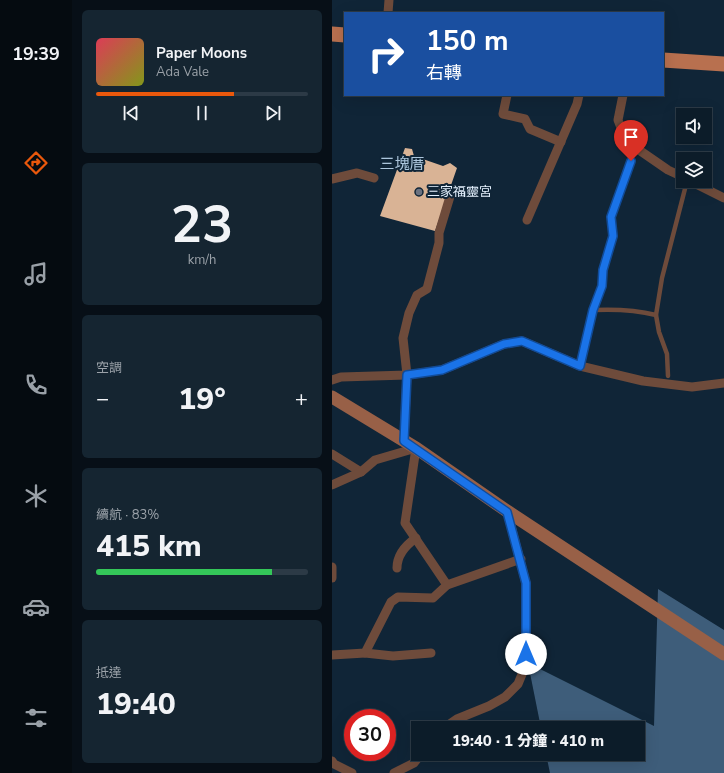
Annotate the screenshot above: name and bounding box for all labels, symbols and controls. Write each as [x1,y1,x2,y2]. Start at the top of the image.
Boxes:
text: 150 m [426,22,509,60]
icon: right [360,28,412,80]
text: 19:39 [12,42,60,66]
text: Paper Moons [156,43,247,63]
text: 右轉 [426,61,462,85]
text: Ada Vale [156,63,209,81]
icon: previous [120,102,142,124]
icon: pause [191,102,213,124]
icon: next [262,102,284,124]
map controls [676,108,712,188]
button: sound [676,108,712,144]
pin [614,120,648,161]
icon: arrive [620,126,642,148]
icon: directions [22,149,50,177]
button: layers [676,152,712,188]
district label: 三塊厝 [379,154,425,174]
place label: 三家福靈宮 [427,183,492,201]
marker: 三家福靈宮 [414,187,424,197]
text: 23 [171,189,233,260]
text: km/h [188,251,216,269]
icon: music [22,260,50,288]
text: 空調 [96,359,122,377]
icon: phone [22,371,50,399]
text: 19° [178,379,226,420]
text: − [96,384,109,414]
text: + [295,384,308,414]
icon: climate [22,482,50,510]
text: 續航 · 83% [96,506,159,524]
text: 415 km [96,526,202,567]
icon: car [22,593,50,621]
position arrow [505,633,547,675]
text: 抵達 [96,664,122,682]
text: 19:40 [96,684,176,725]
icon: filters [22,704,50,732]
speed limit sign: 30 [344,709,396,761]
text: 19:40 · 1 分鐘 · 410 m [452,731,604,751]

